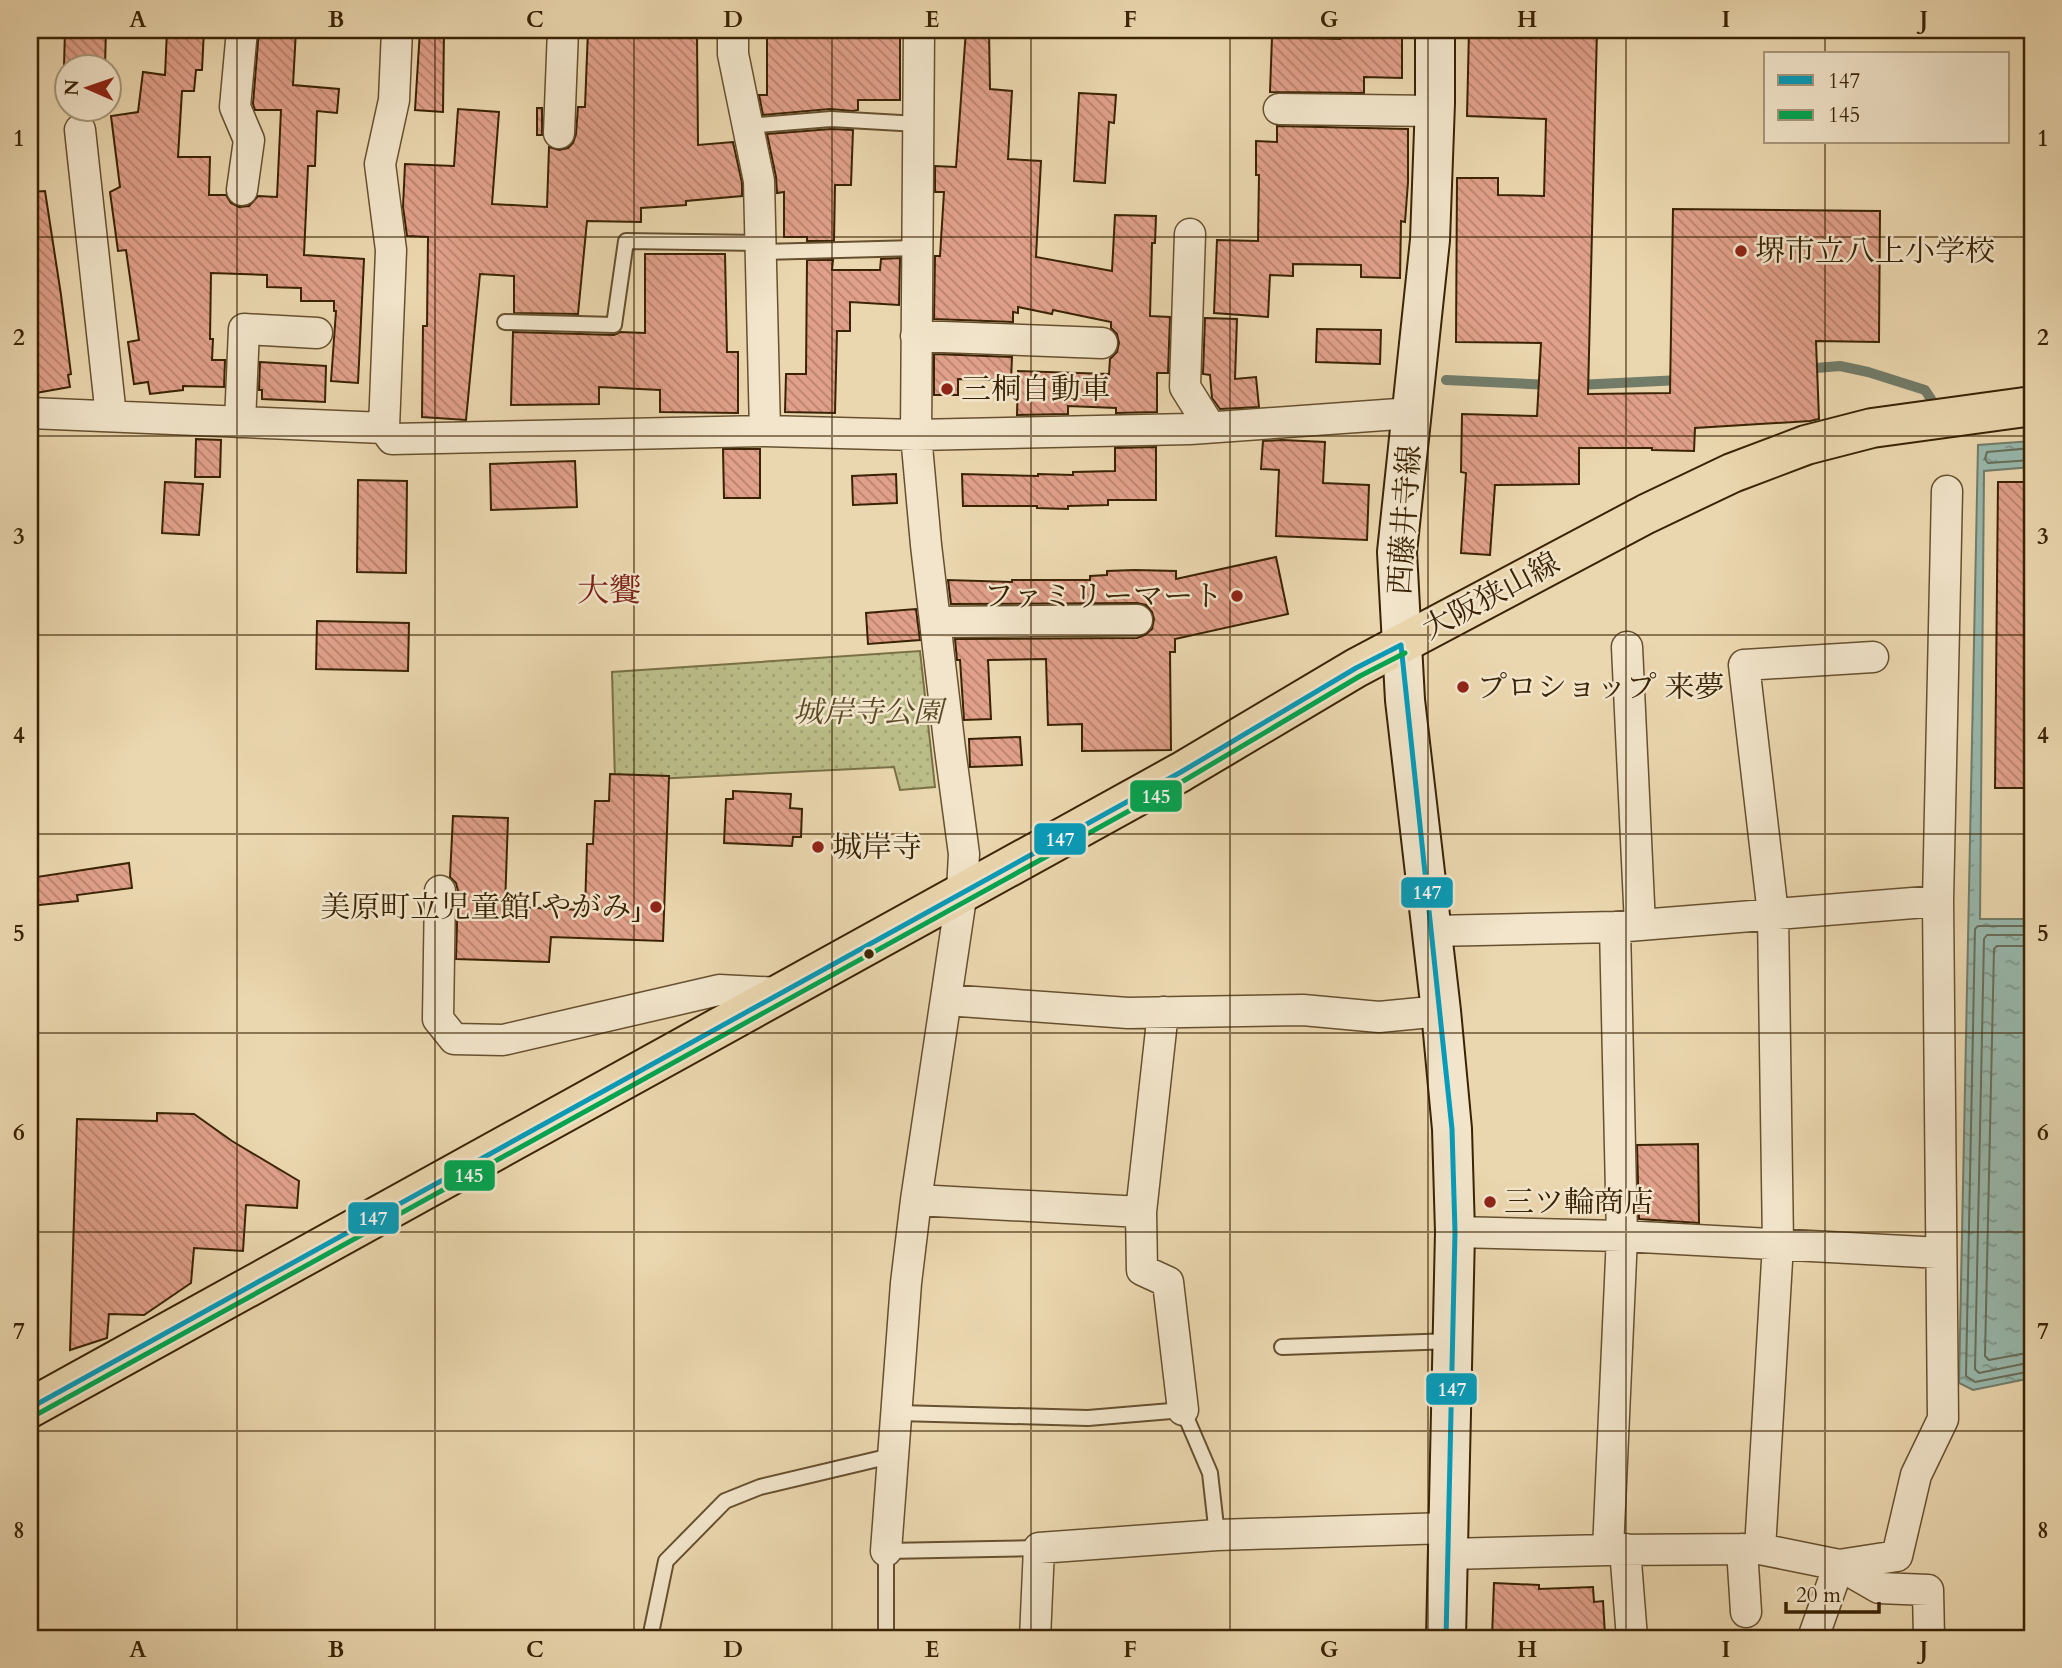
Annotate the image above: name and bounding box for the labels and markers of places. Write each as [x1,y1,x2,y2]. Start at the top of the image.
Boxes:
place label: 堺市立八上小学校 [1755,231,1995,272]
marker: 堺市立八上小学校 [1733,243,1749,259]
place label: 三桐自動車 [961,369,1111,410]
marker: 三桐自動車 [939,381,955,397]
place label: ファミリーマート [984,576,1223,617]
marker: ファミリーマート [1229,588,1245,604]
place label: プロショップ 来夢 [1477,667,1724,708]
marker: プロショップ 来夢 [1455,679,1471,695]
place label: 城岸寺 [832,827,922,868]
marker: 城岸寺 [810,839,826,855]
place label: 美原町立児童館「やがみ」 [320,887,642,928]
marker: 美原町立児童館「やがみ」 [648,899,664,915]
unlabelled marker [862,947,876,961]
place label: 三ツ輪商店 [1504,1182,1654,1223]
marker: 三ツ輪商店 [1482,1194,1498,1210]

